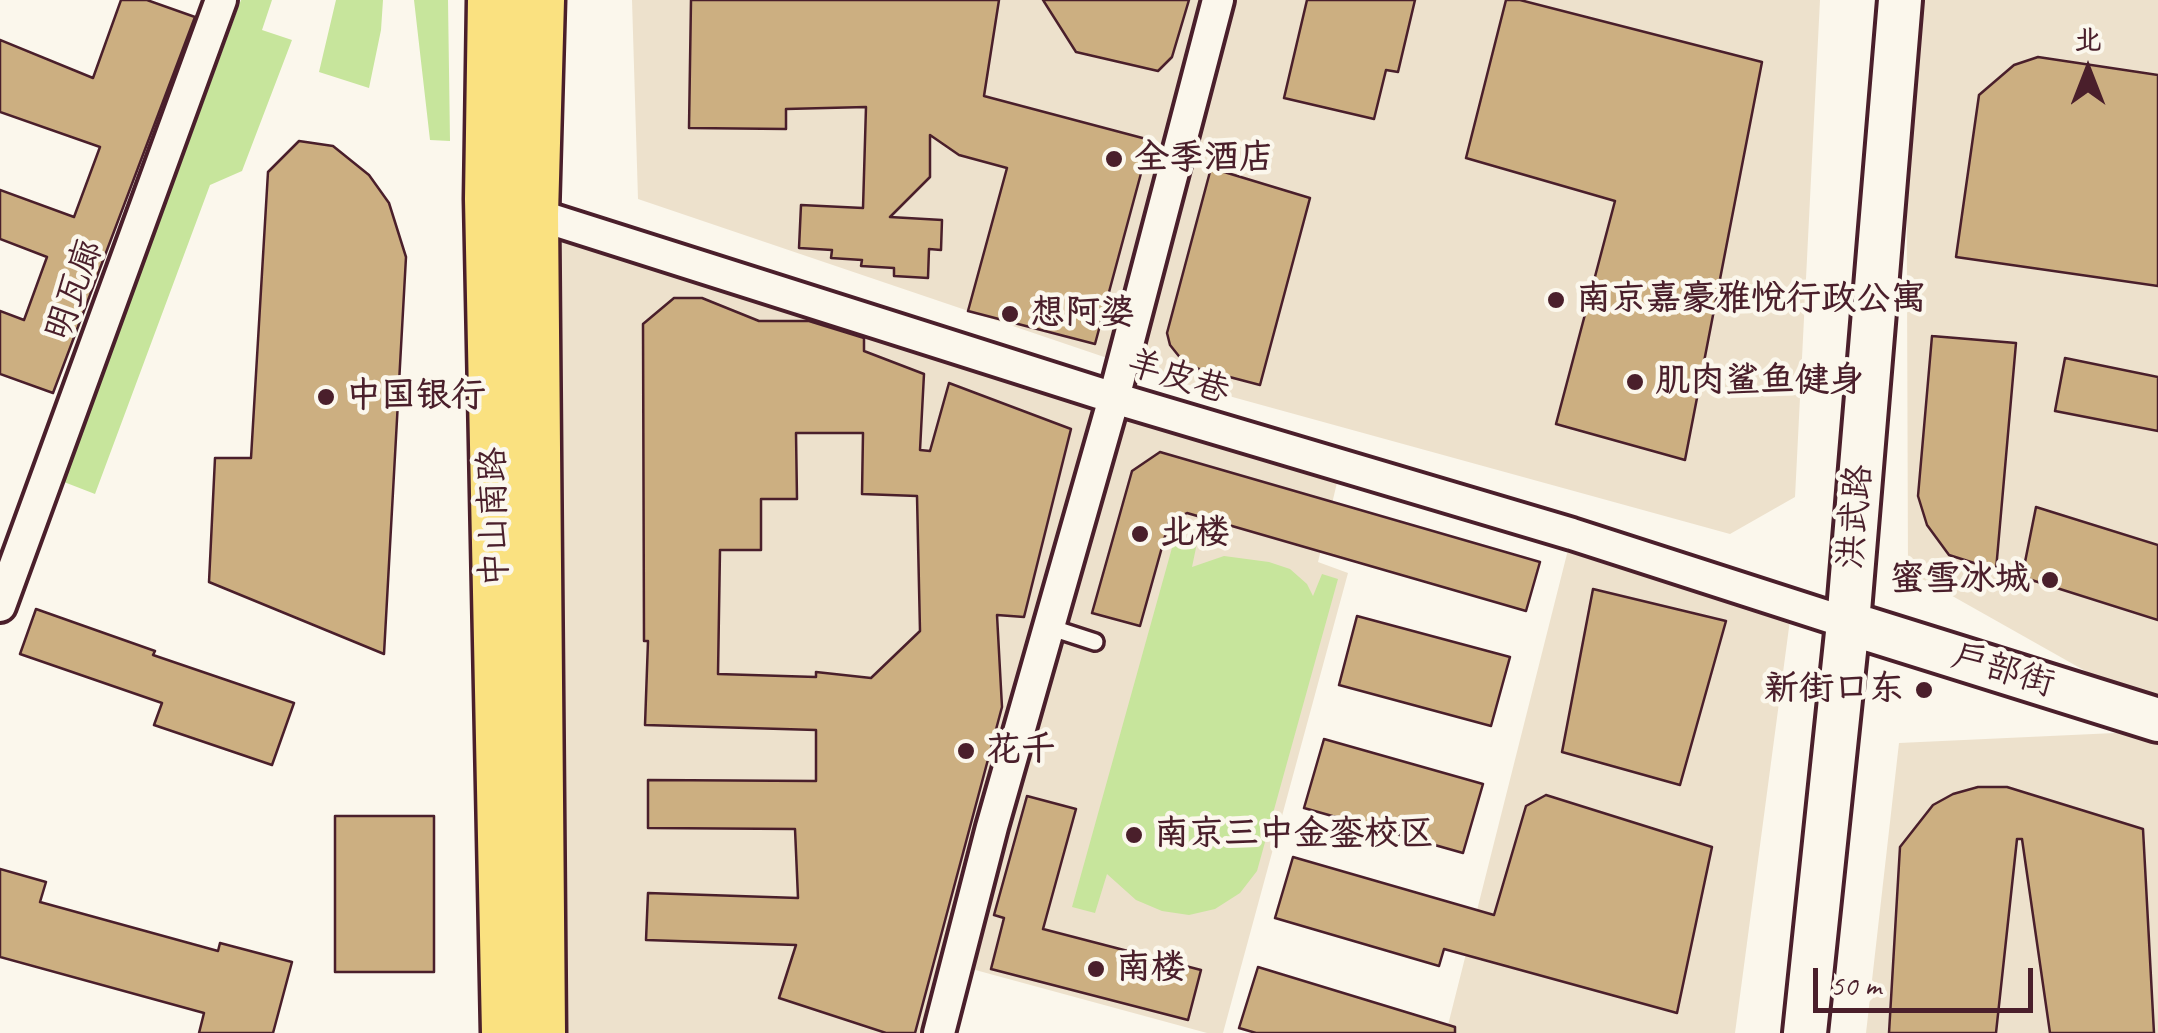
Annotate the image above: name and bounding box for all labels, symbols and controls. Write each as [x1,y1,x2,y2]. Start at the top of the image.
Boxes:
north arrow [2038,20,2138,120]
text: 北 [2074,22,2102,57]
place label: 全季酒店 [1134,138,1274,180]
marker: 全季酒店 [1103,148,1125,170]
street label: 明瓦廊 [37,233,113,347]
place label: 南京嘉豪雅悦行政公寓 [1576,279,1926,321]
marker: 南京嘉豪雅悦行政公寓 [1545,289,1567,311]
place label: 想阿婆 [1030,293,1135,335]
marker: 想阿婆 [999,303,1021,325]
street label: 羊皮巷 [1122,343,1234,413]
place label: 肌肉鲨鱼健身 [1655,361,1865,403]
marker: 肌肉鲨鱼健身 [1624,371,1646,393]
place label: 中国银行 [346,376,486,418]
marker: 中国银行 [315,386,337,408]
street label: 中山南路 [473,447,517,587]
street label: 洪武路 [1831,463,1881,571]
place label: 北楼 [1160,513,1230,555]
marker: 北楼 [1129,523,1151,545]
place label: 蜜雪冰城 [1890,559,2030,601]
marker: 蜜雪冰城 [2039,569,2061,591]
street label: 户部街 [1947,636,2059,706]
place label: 新街口东 [1764,669,1904,711]
marker: 新街口东 [1913,679,1935,701]
place label: 花千 [986,730,1056,772]
marker: 花千 [955,740,977,762]
place label: 南京三中金銮校区 [1154,814,1434,856]
marker: 南京三中金銮校区 [1123,824,1145,846]
place label: 南楼 [1116,948,1186,990]
scale bar [1818,948,2038,1010]
marker: 南楼 [1085,958,1107,980]
text: 50 m [1830,966,1881,1004]

